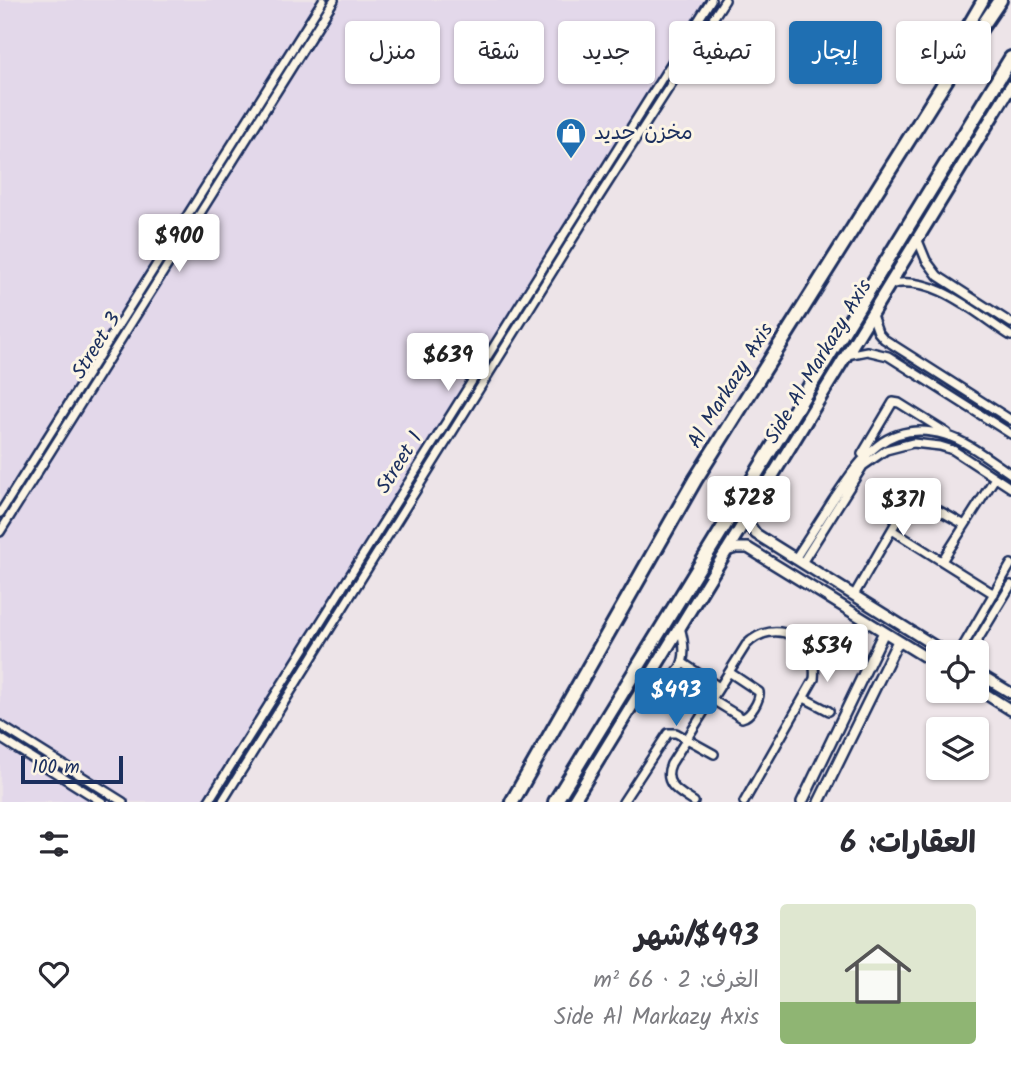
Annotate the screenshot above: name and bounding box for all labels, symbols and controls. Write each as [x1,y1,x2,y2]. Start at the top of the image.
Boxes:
chip: منزل [345,21,440,84]
chip: شقة [454,21,544,84]
chip: جديد [558,21,655,84]
chip: تصفية [669,21,775,84]
chip: إيجار [789,21,882,84]
chip: شراء [896,21,991,84]
shop icon: مخزن حديد [554,116,588,160]
place label: مخزن حديد [594,117,693,150]
pin: $900 [138,215,220,274]
text: $900 [155,219,203,255]
street label: Side Al Markazy Axis [757,273,881,451]
street label: Street 3 [63,306,131,386]
street label: Al Markazy Axis [679,317,783,455]
pin: $639 [407,334,489,393]
text: $639 [423,338,473,374]
street label: Street 1 [368,425,432,501]
pin: $728 [708,476,790,536]
pin: $371 [862,478,944,538]
text: $728 [723,481,775,517]
text: $371 [881,483,925,519]
pin: $534 [786,624,868,684]
text: $534 [802,629,852,665]
map controls [926,640,989,780]
button: locate [926,640,989,703]
pin: $493 [635,668,717,728]
text: $493 [651,673,701,709]
button: layers [926,717,989,780]
scale bar [21,753,122,785]
text: 100 m [32,753,80,783]
text: العقارات: 6 [840,820,976,868]
icon: filters [35,825,73,863]
text: $493/شهر [635,913,759,961]
icon: home [836,932,920,1016]
icon: heart [35,955,73,993]
text: الغرف: 2 · 66 m² [594,963,759,999]
text: Side Al Markazy Axis [554,1000,759,1036]

